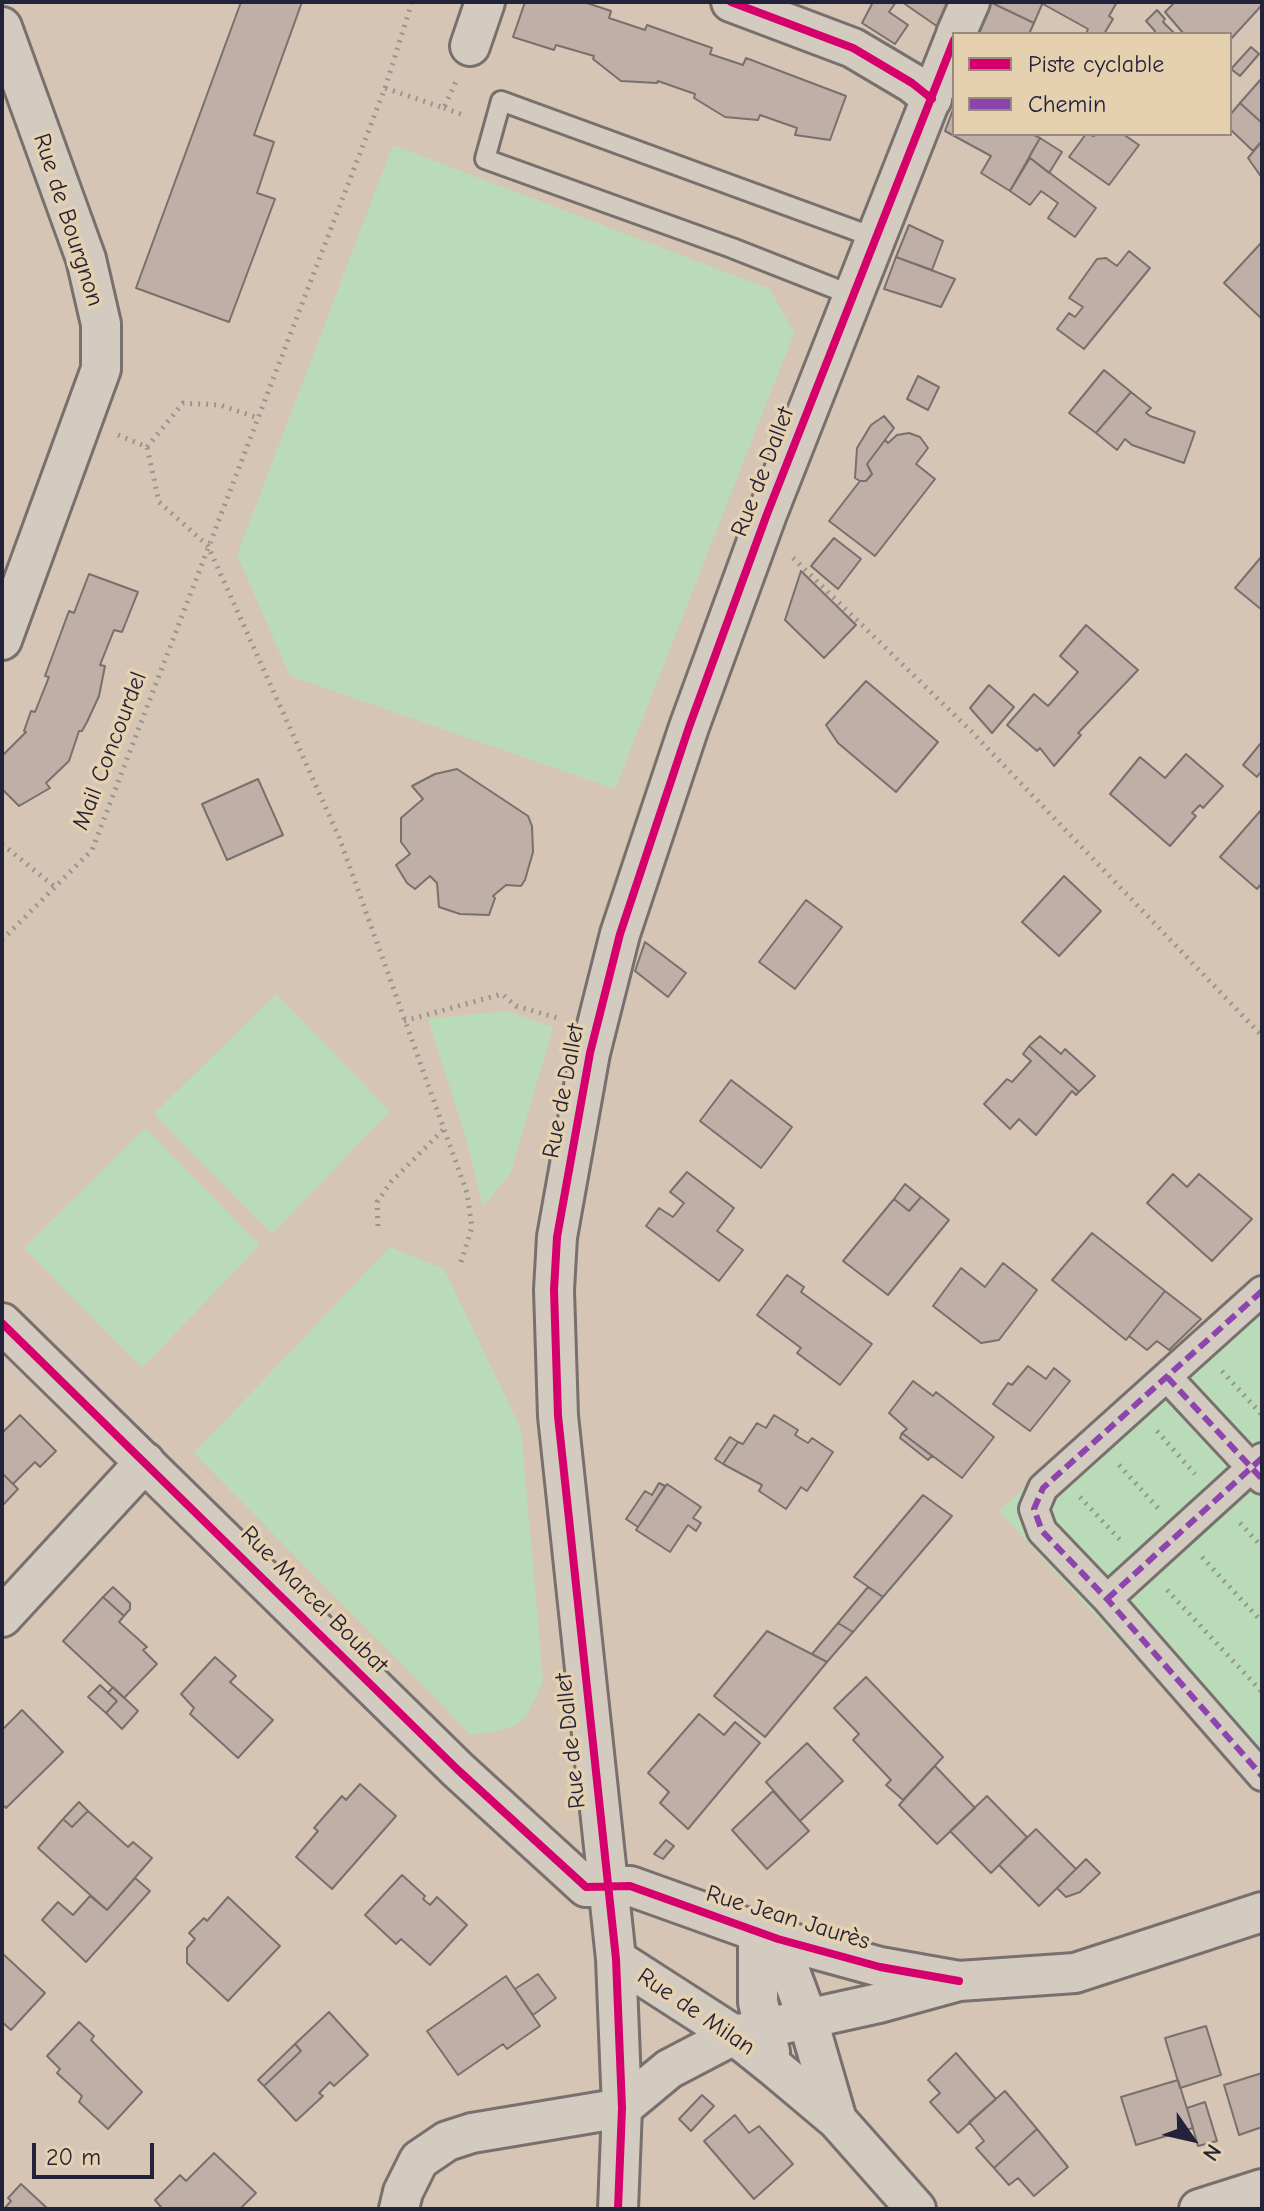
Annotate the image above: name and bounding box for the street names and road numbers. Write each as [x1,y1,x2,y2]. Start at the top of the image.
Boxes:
street label: Rue de Bourgnon [26,130,110,310]
street label: Rue de Dallet [725,403,801,541]
street label: Mail Concourdel [67,668,153,834]
street label: Rue de Dallet [537,1021,591,1161]
street label: Rue Marcel Boubat [234,1520,394,1680]
street label: Rue de Dallet [550,1672,592,1810]
street label: Rue Jean Jaurès [703,1879,873,1957]
street label: Rue de Milan [632,1962,760,2062]

